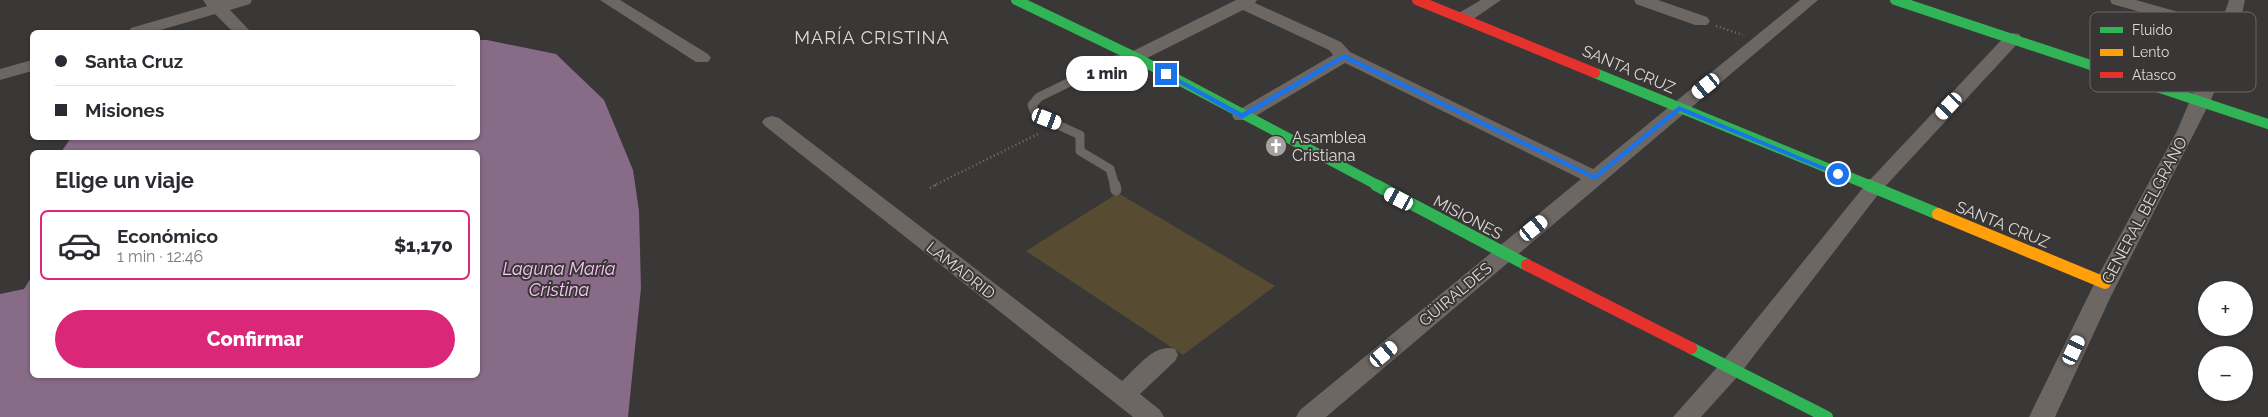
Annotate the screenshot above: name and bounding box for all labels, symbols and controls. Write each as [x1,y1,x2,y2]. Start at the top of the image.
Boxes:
legend [2090,12,2256,92]
text: Fluido [2132,22,2172,38]
district label: MARÍA CRISTINA [794,26,950,48]
street label: SANTA CRUZ [1579,41,1678,98]
text: Lento [2132,44,2169,60]
text: Santa Cruz [85,50,183,72]
callout: 1 min [1066,56,1148,92]
route end [1155,63,1177,85]
text: 1 min [1086,64,1128,83]
text: Atasco [2132,67,2176,83]
car [1689,71,1722,101]
car [1933,90,1964,122]
text: Misiones [85,99,164,121]
car [1030,107,1063,131]
place label: Asamblea Cristiana [1292,128,1366,165]
street label: GENERAL BELGRANO [2098,133,2191,287]
church icon: Asamblea Cristiana [1264,134,1288,158]
route start [1827,163,1849,185]
text: Elige un viaje [55,167,194,193]
car [1382,185,1415,213]
street label: MISIONES [1430,191,1506,244]
street label: SANTA CRUZ [1953,197,2052,252]
car [1517,213,1550,243]
icon: car [57,223,102,268]
text: Económico [117,225,218,247]
text: $1,170 [394,234,453,256]
street label: LAMADRID [922,238,999,303]
text: 1 min · 12:46 [117,247,203,266]
water label: Laguna María Cristina [502,258,616,300]
street label: GÜIRALDES [1415,258,1496,330]
map controls [2198,281,2253,401]
button: + [2198,281,2253,336]
button: Confirmar [55,310,455,368]
car [2060,333,2087,367]
car [1367,339,1400,369]
button: − [2198,346,2253,401]

